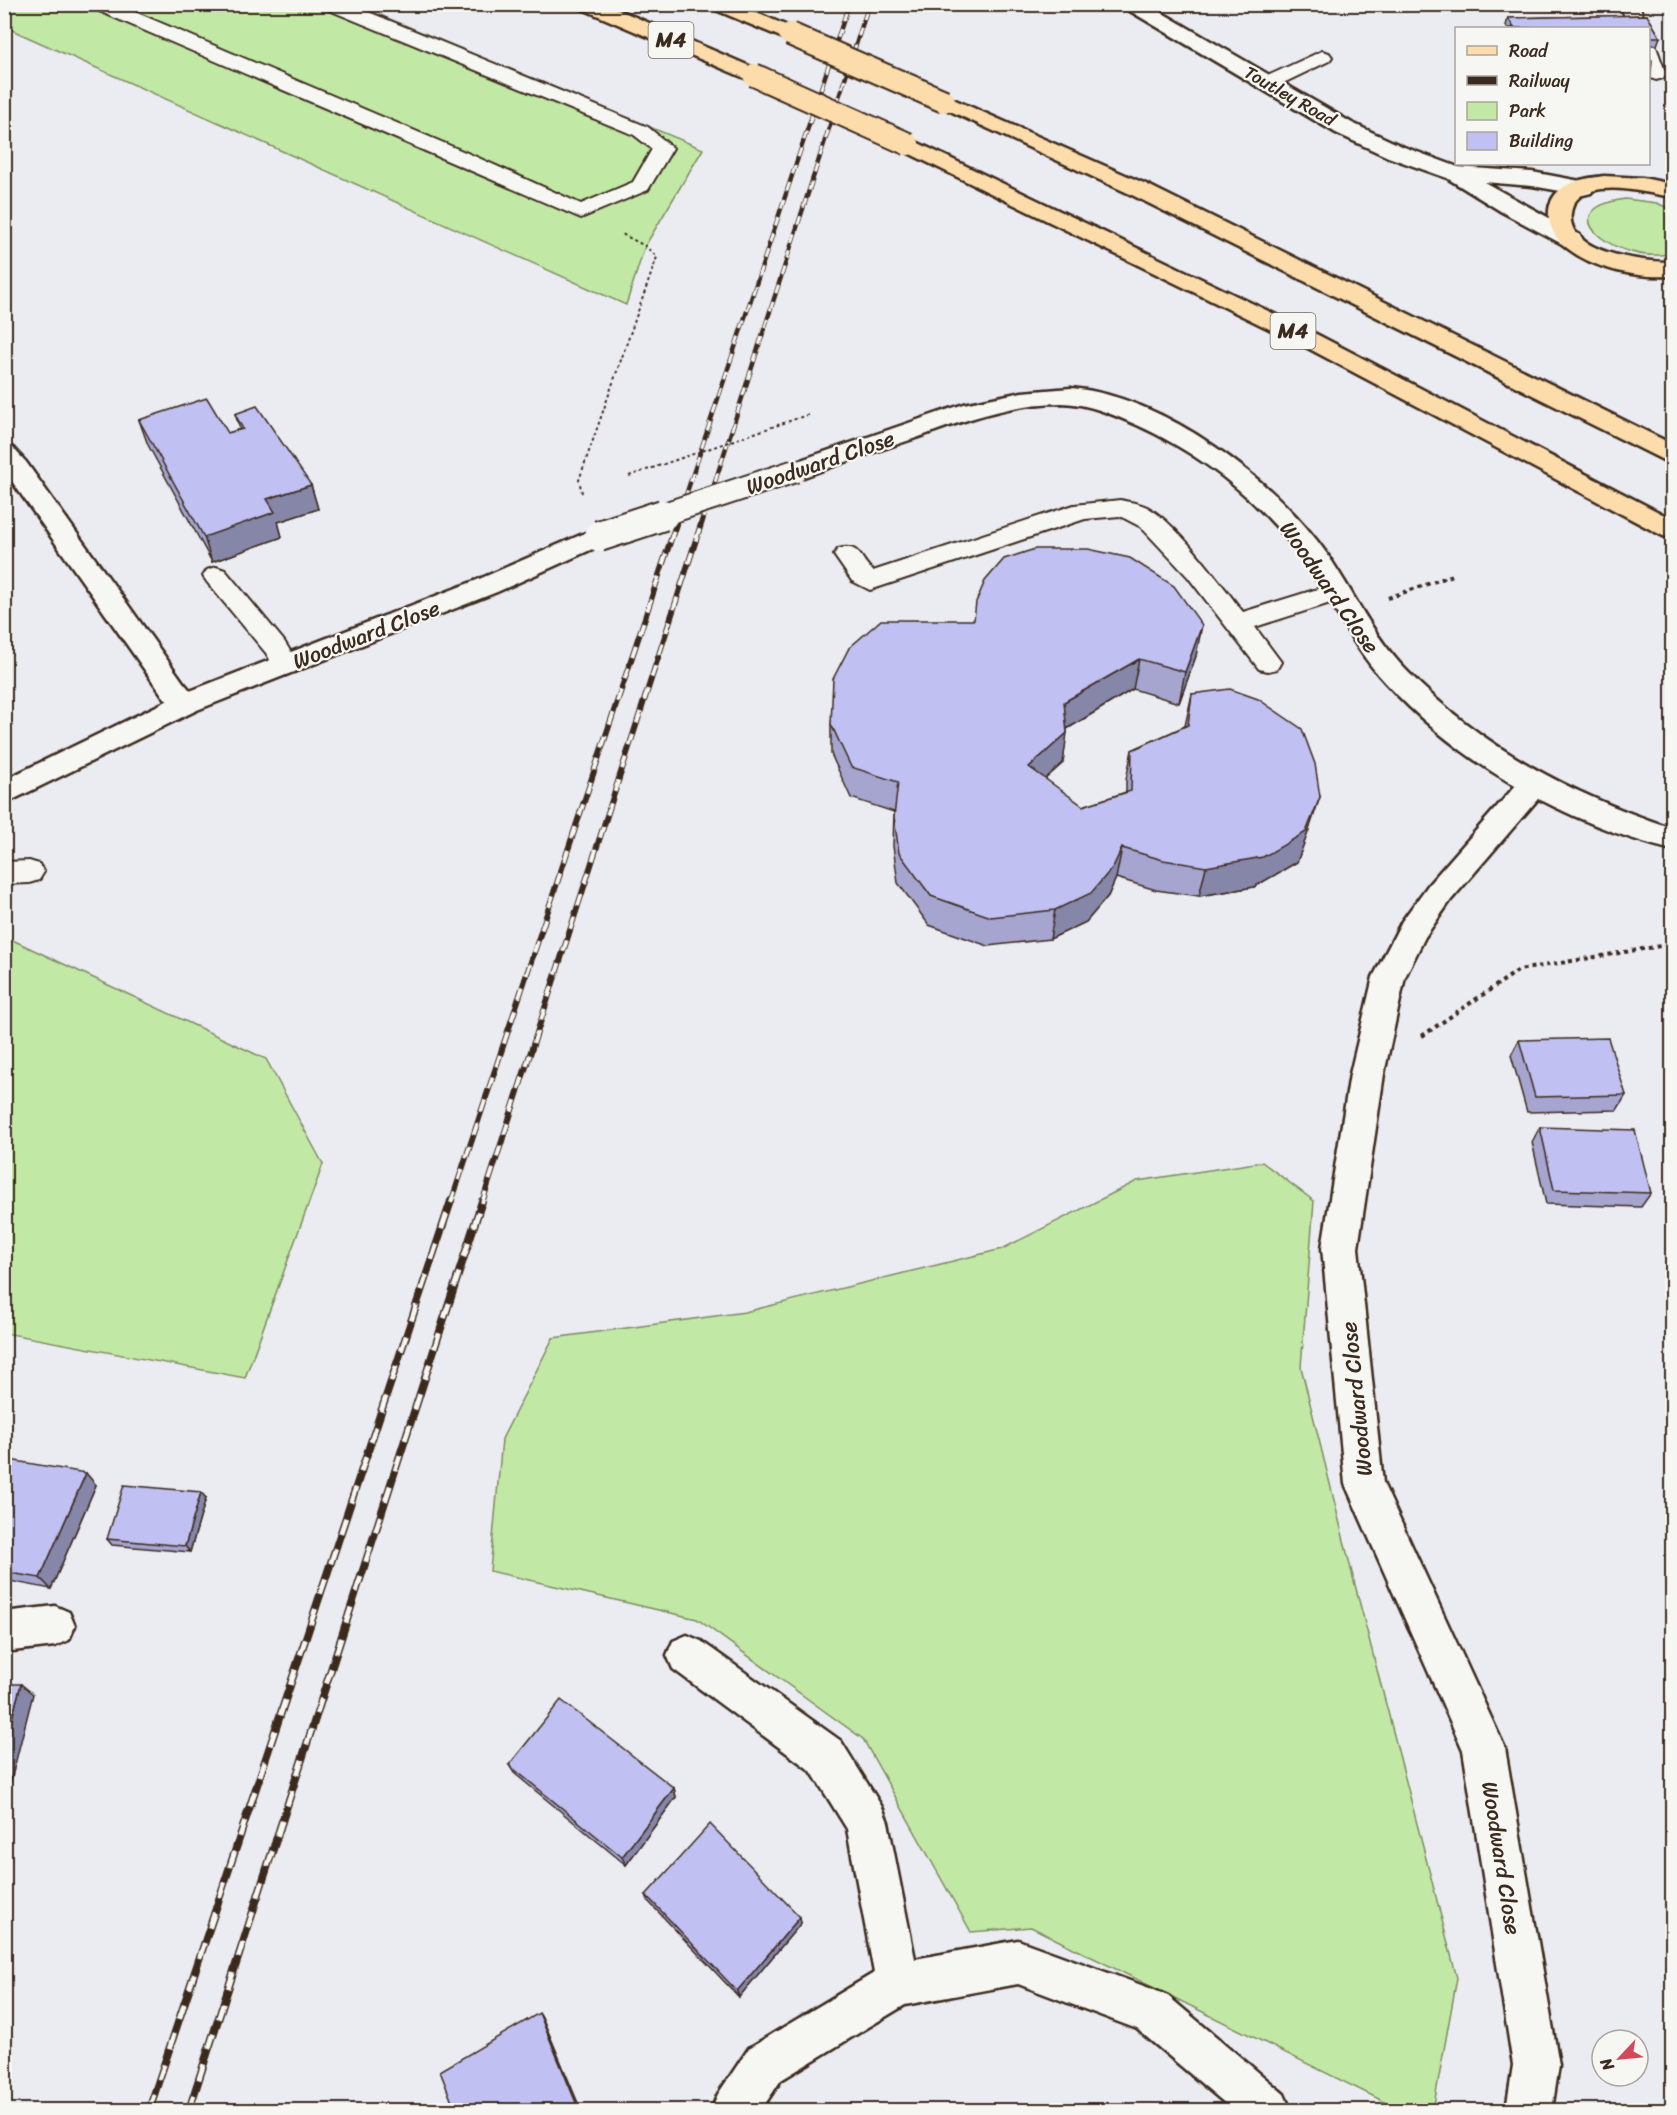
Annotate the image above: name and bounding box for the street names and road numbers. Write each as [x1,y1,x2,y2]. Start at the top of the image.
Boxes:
road number: M4 [648,22,694,58]
street label: Toutley Road [1238,57,1343,136]
road number: M4 [1270,313,1316,349]
street label: Woodward Close [741,419,900,506]
street label: Woodward Close [1269,513,1390,662]
street label: Woodward Close [287,588,446,680]
street label: Woodward Close [1329,1320,1384,1478]
street label: Woodward Close [1470,1778,1533,1938]

